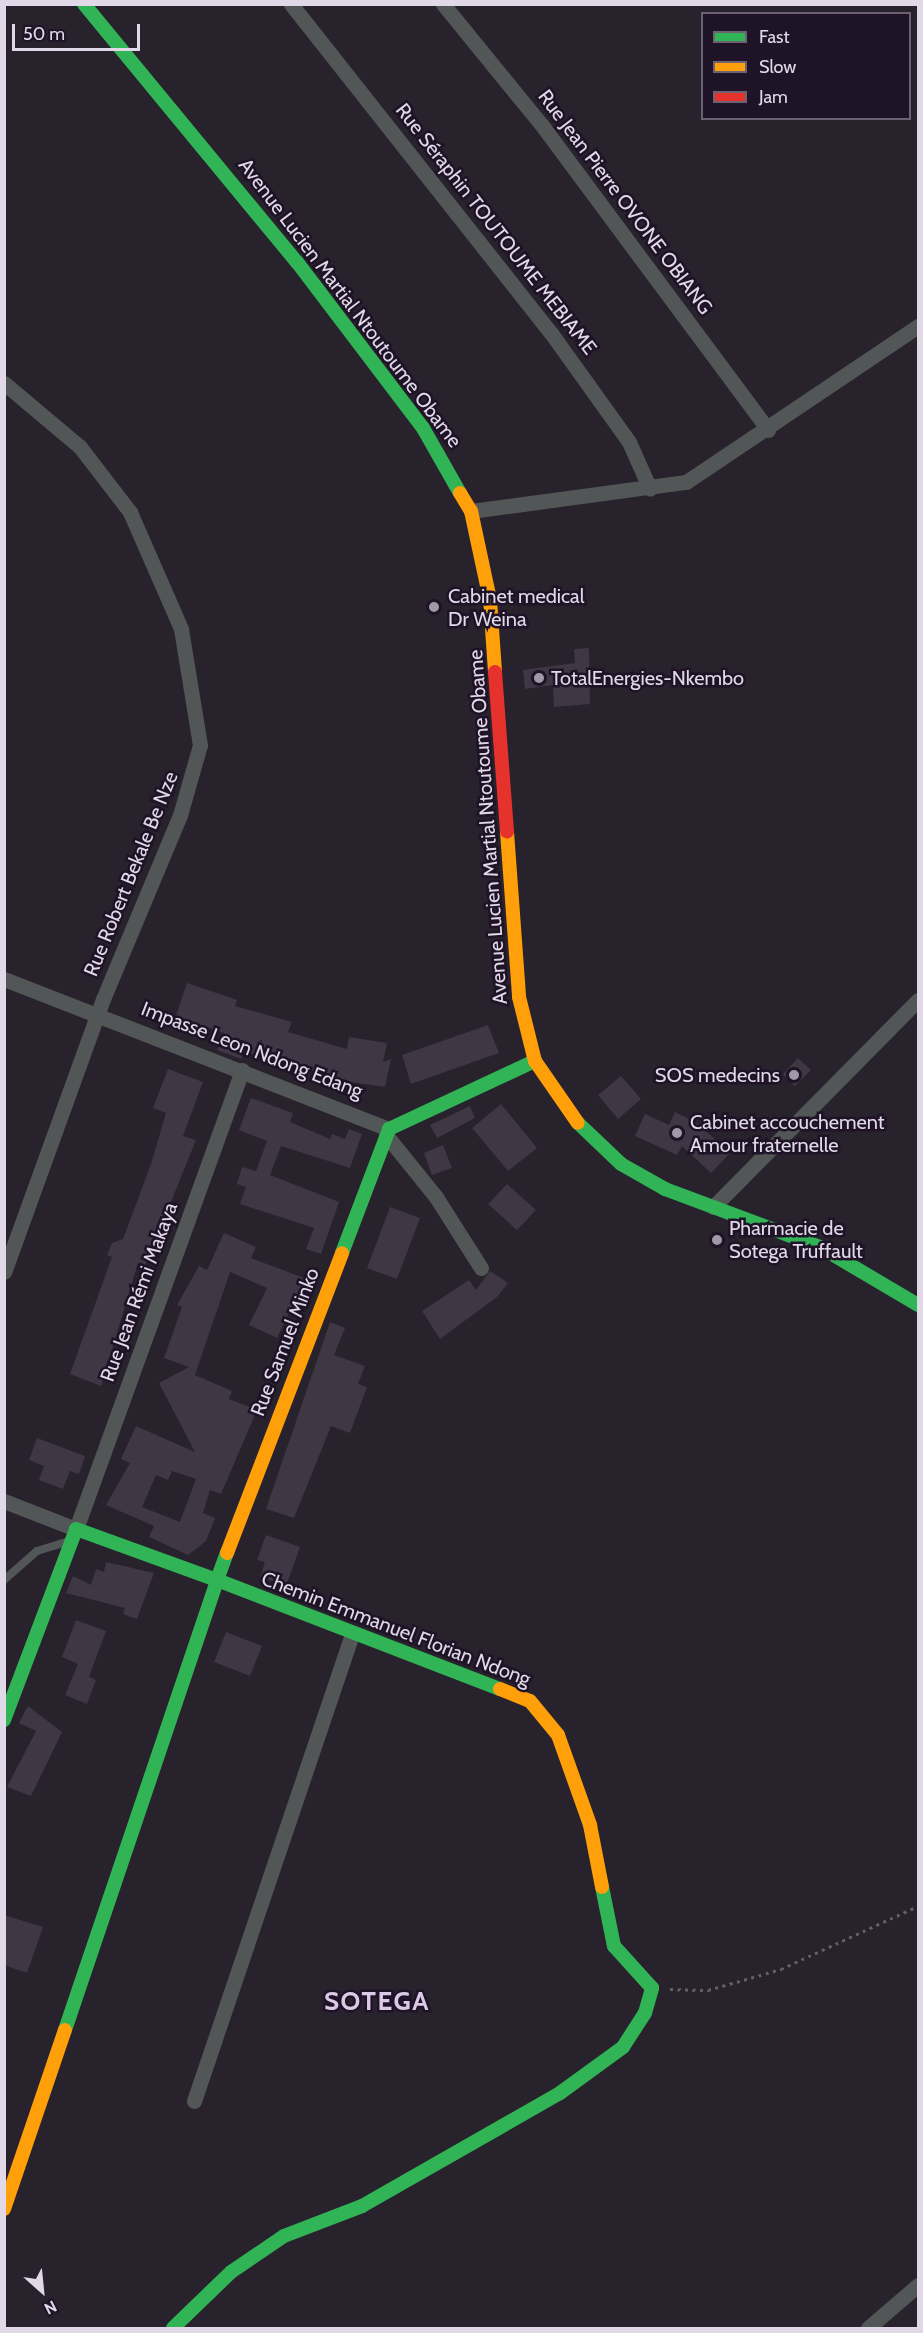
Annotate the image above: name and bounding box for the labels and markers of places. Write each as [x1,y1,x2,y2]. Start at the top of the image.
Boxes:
place label: Cabinet medical Dr Weina [448,584,584,631]
marker: Cabinet medical Dr Weina [425,598,443,616]
place label: TotalEnergies-Nkembo [551,666,744,690]
marker: TotalEnergies-Nkembo [532,671,546,685]
place label: SOS medecins [655,1063,780,1087]
marker: SOS medecins [785,1066,803,1084]
place label: Cabinet accouchement Amour fraternelle [690,1110,885,1157]
marker: Cabinet accouchement Amour fraternelle [668,1124,686,1142]
place label: Pharmacie de Sotega Truffault [729,1216,863,1263]
marker: Pharmacie de Sotega Truffault [710,1233,724,1247]

